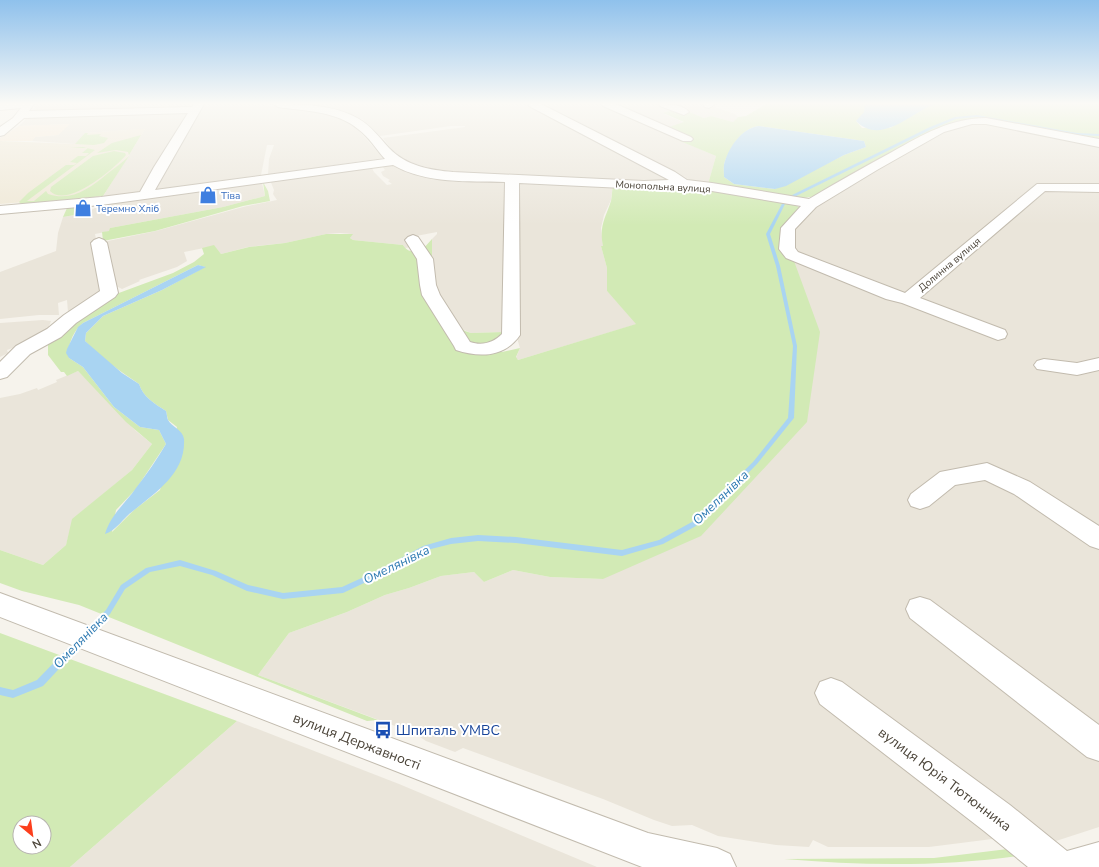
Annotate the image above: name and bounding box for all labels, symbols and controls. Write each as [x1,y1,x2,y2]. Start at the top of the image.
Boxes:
street label: Монопольна вулиця [615,178,711,196]
shop icon: Тіва [198,185,218,205]
place label: Тіва [221,189,240,203]
shop icon: Теремно Хліб [73,198,93,218]
place label: Теремно Хліб [96,202,159,216]
street label: Долинна вулиця [915,234,984,295]
water label: Омелянівка [689,466,753,529]
water label: Омелянівка [360,541,433,589]
water label: Омелянівка [49,609,112,673]
street label: вулиця Державності [290,708,424,775]
bus stop icon: Шпиталь УМВС [373,720,393,740]
place label: Шпиталь УМВС [396,721,500,740]
street label: вулиця Юрія Тютюнника [874,723,1015,836]
north arrow [12,815,52,855]
text: N [29,835,44,852]

